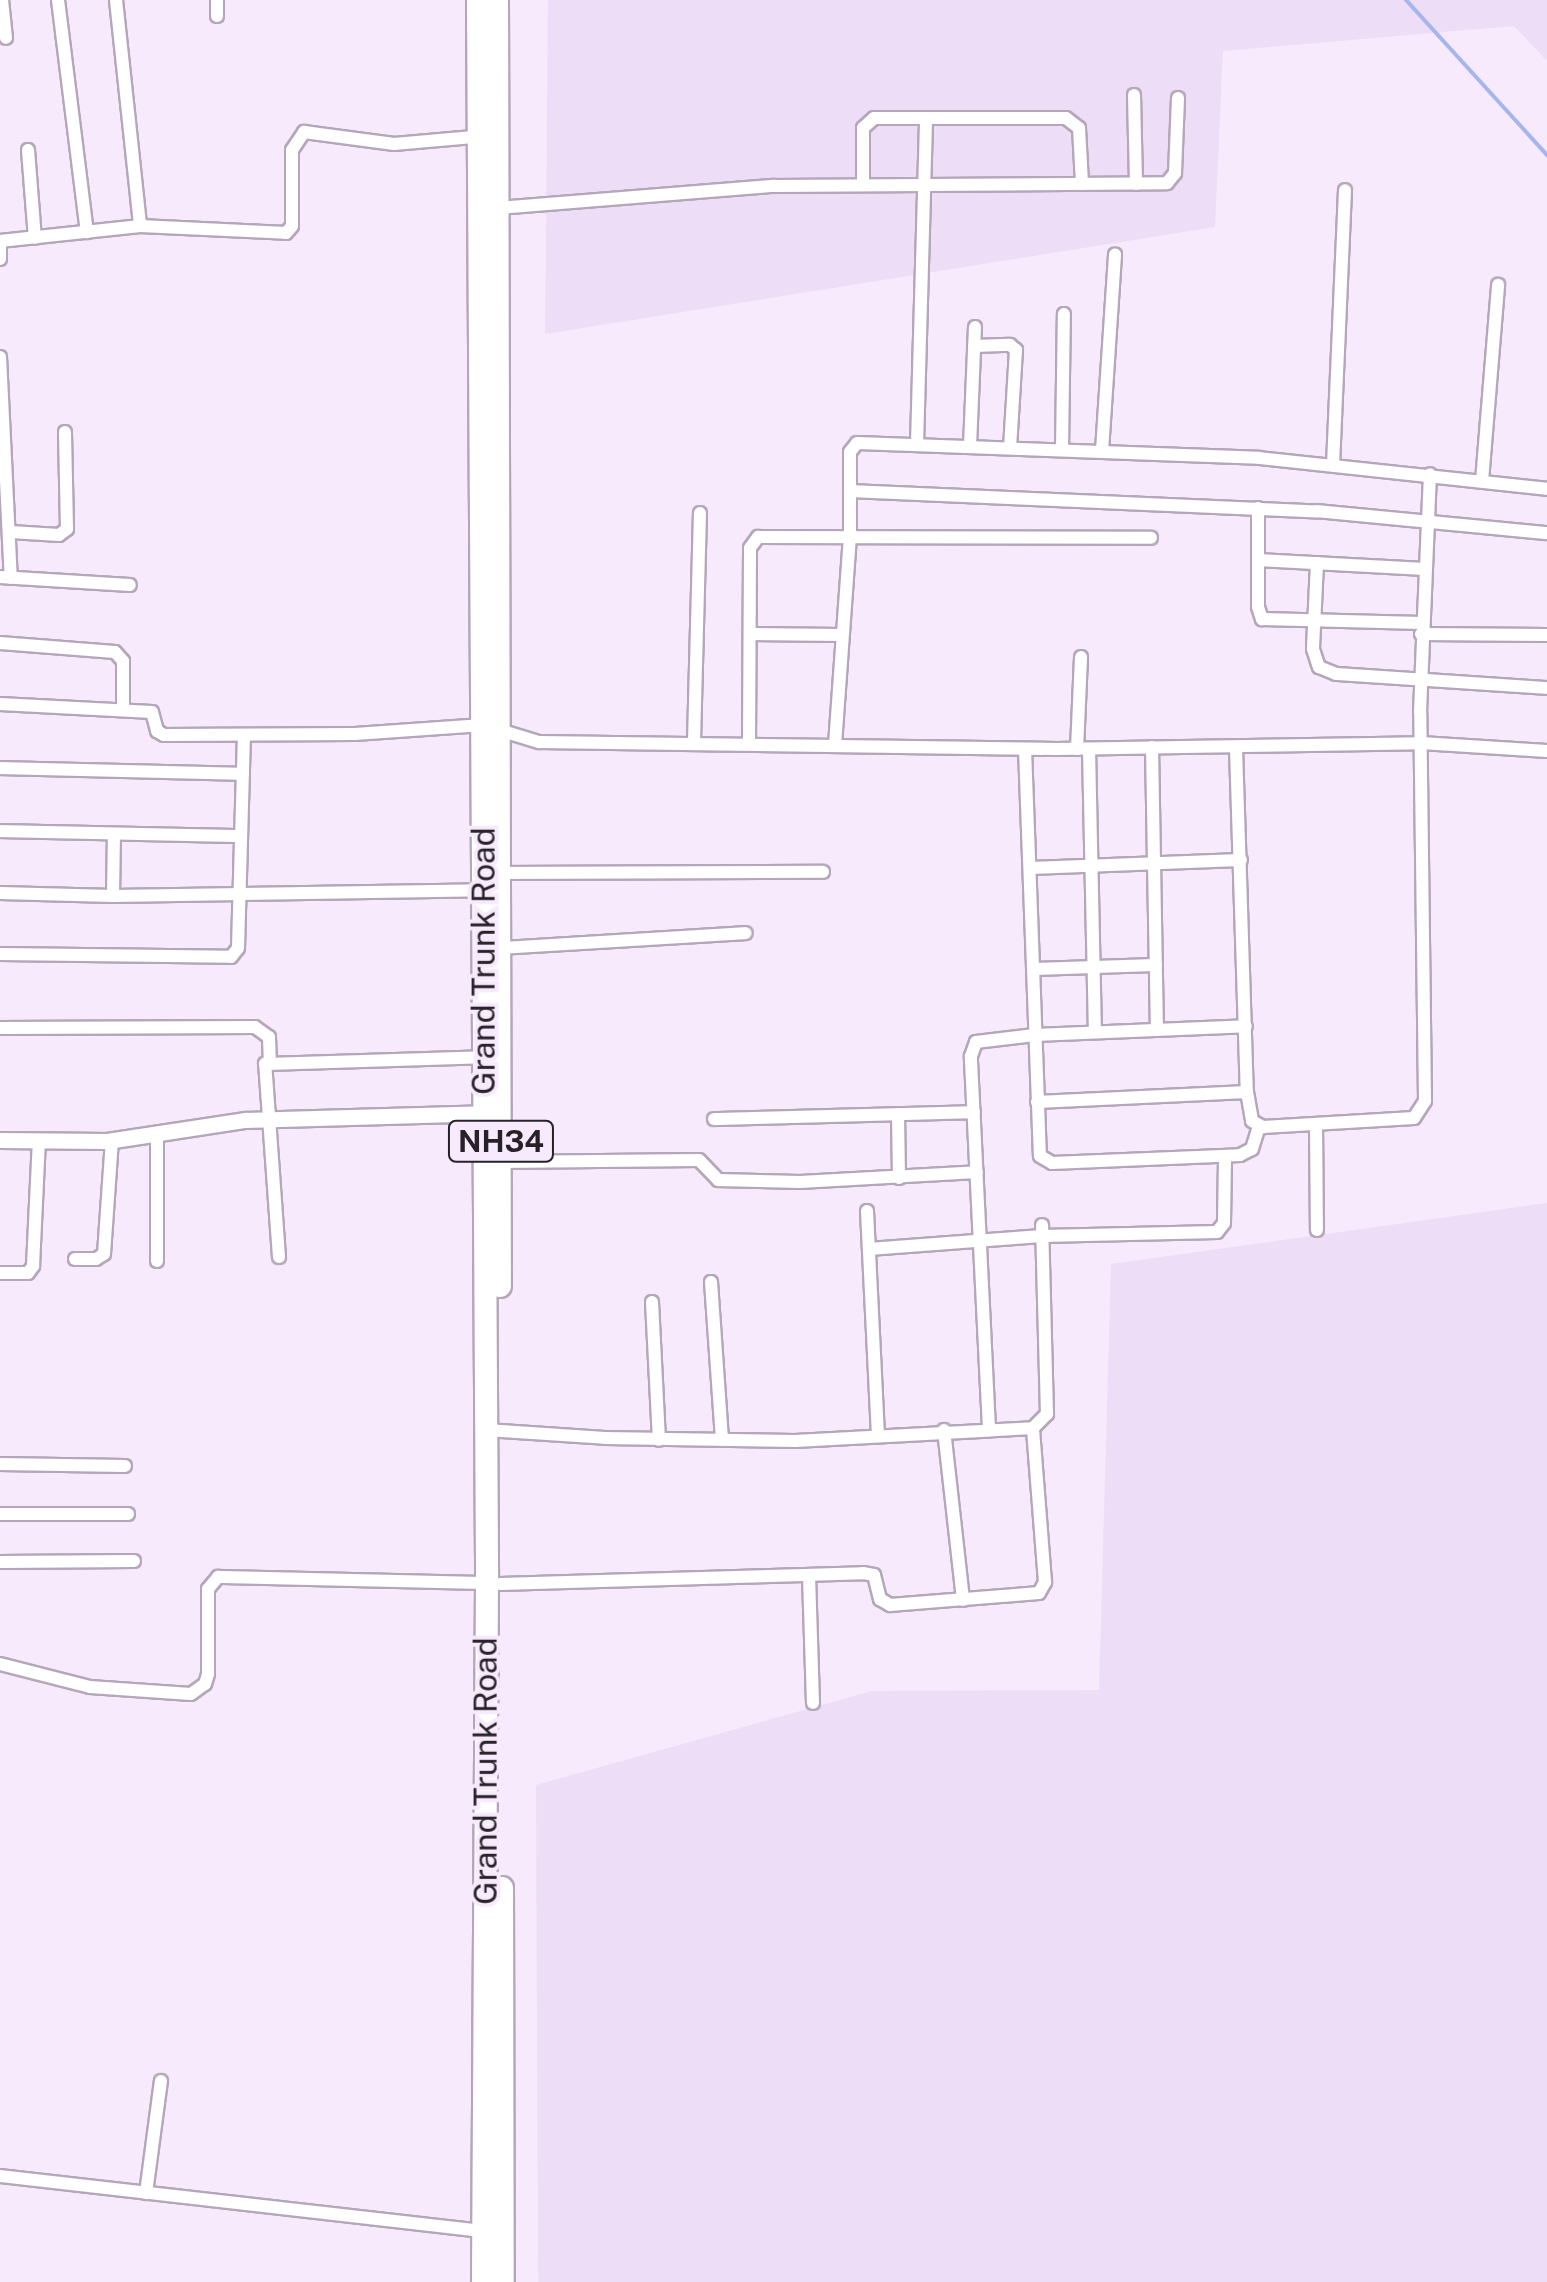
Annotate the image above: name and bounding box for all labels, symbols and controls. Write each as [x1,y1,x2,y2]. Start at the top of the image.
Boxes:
street label: Grand Trunk Road [465,827,503,1095]
road number: NH34 [446,1116,556,1166]
street label: Grand Trunk Road [467,1637,505,1905]

